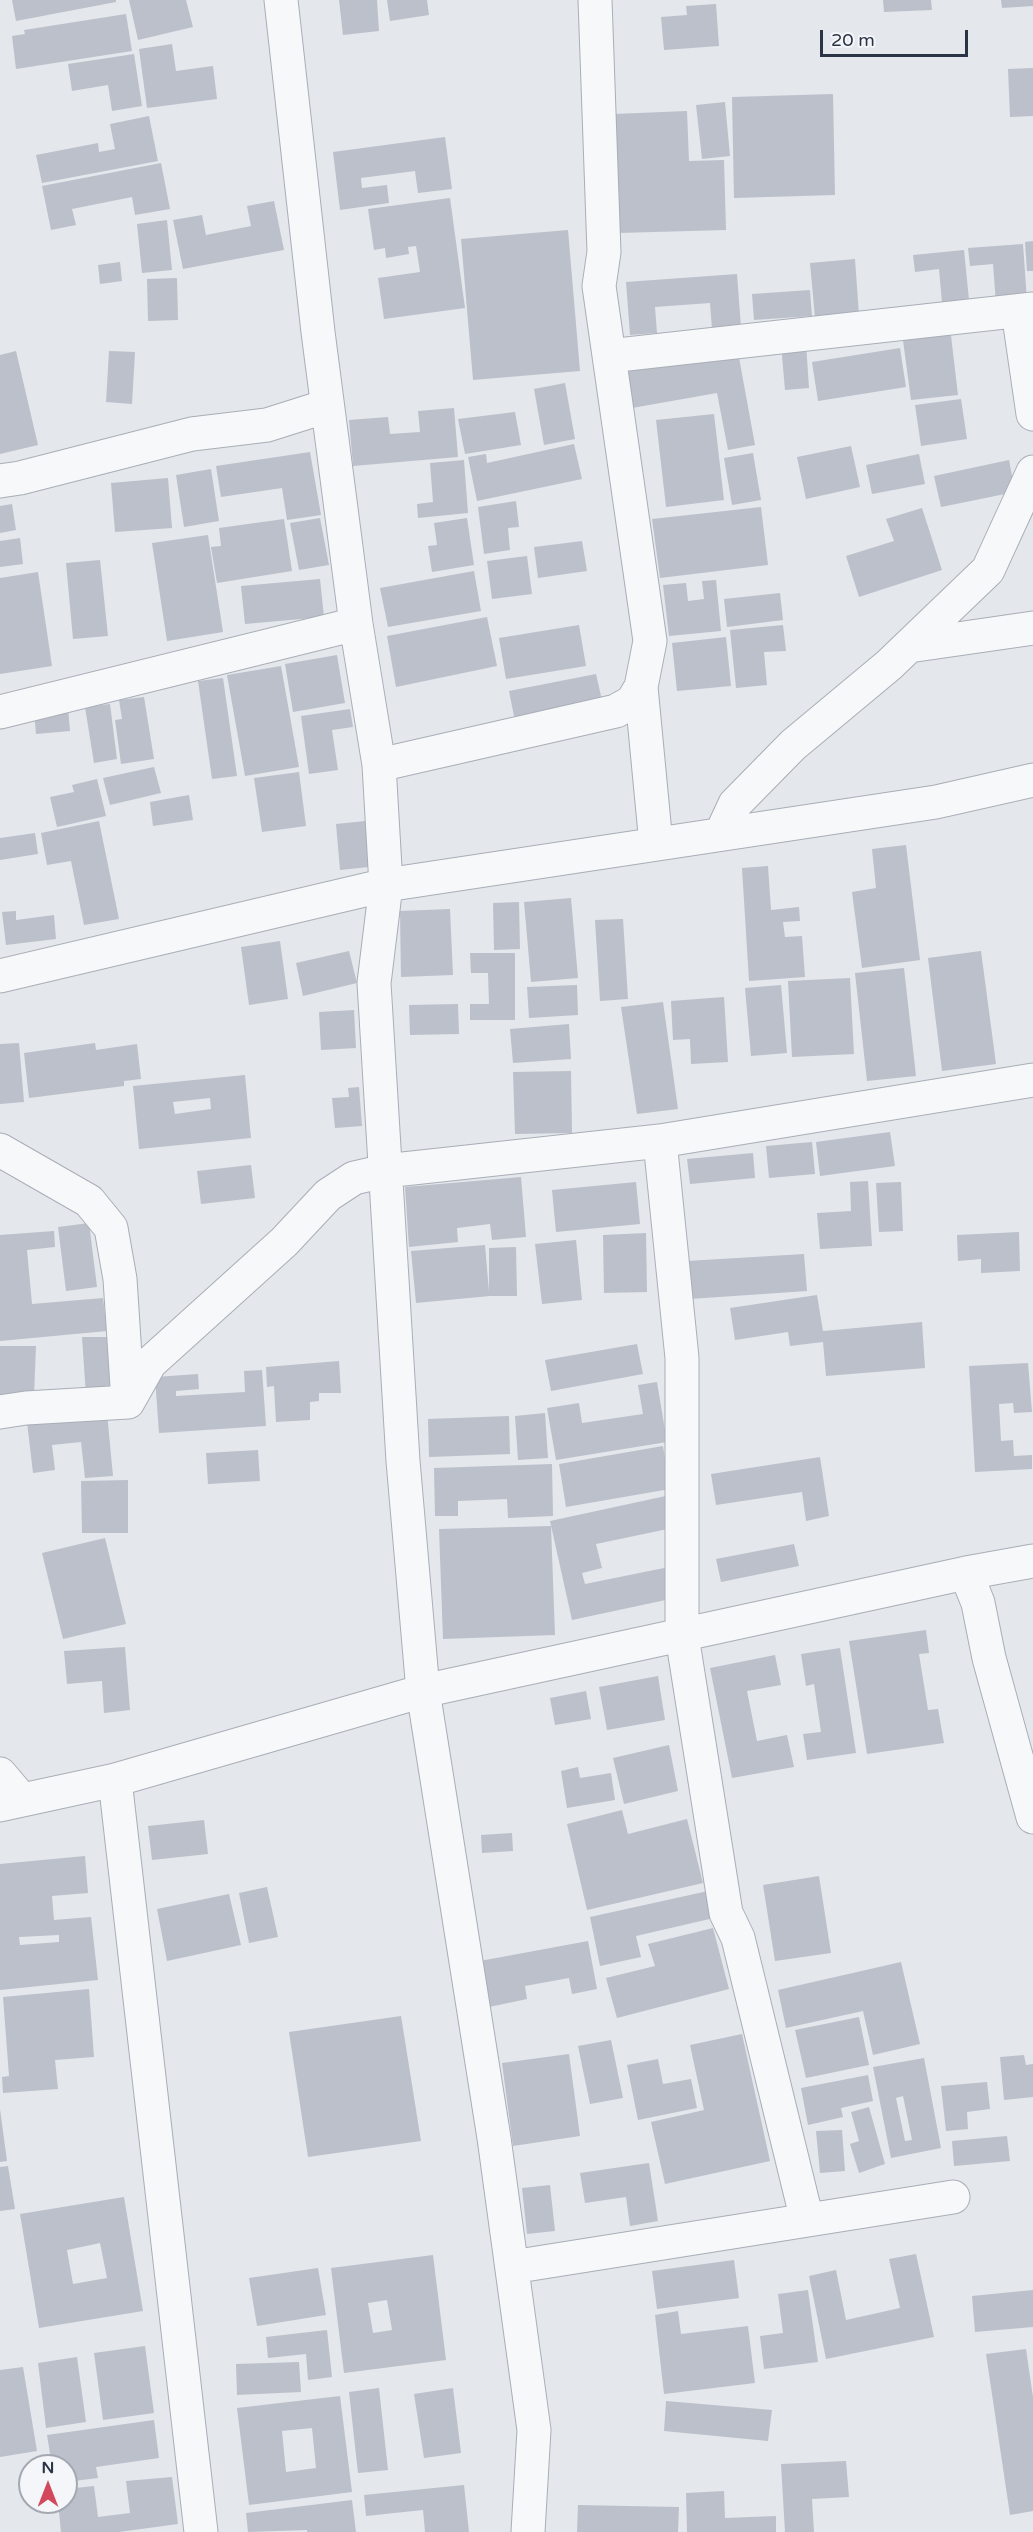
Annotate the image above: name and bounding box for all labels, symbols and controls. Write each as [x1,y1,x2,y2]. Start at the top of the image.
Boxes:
scale bar [823,18,972,56]
text: 20 m [831,29,875,51]
north arrow [18,2454,78,2514]
text: N [42,2458,54,2478]

